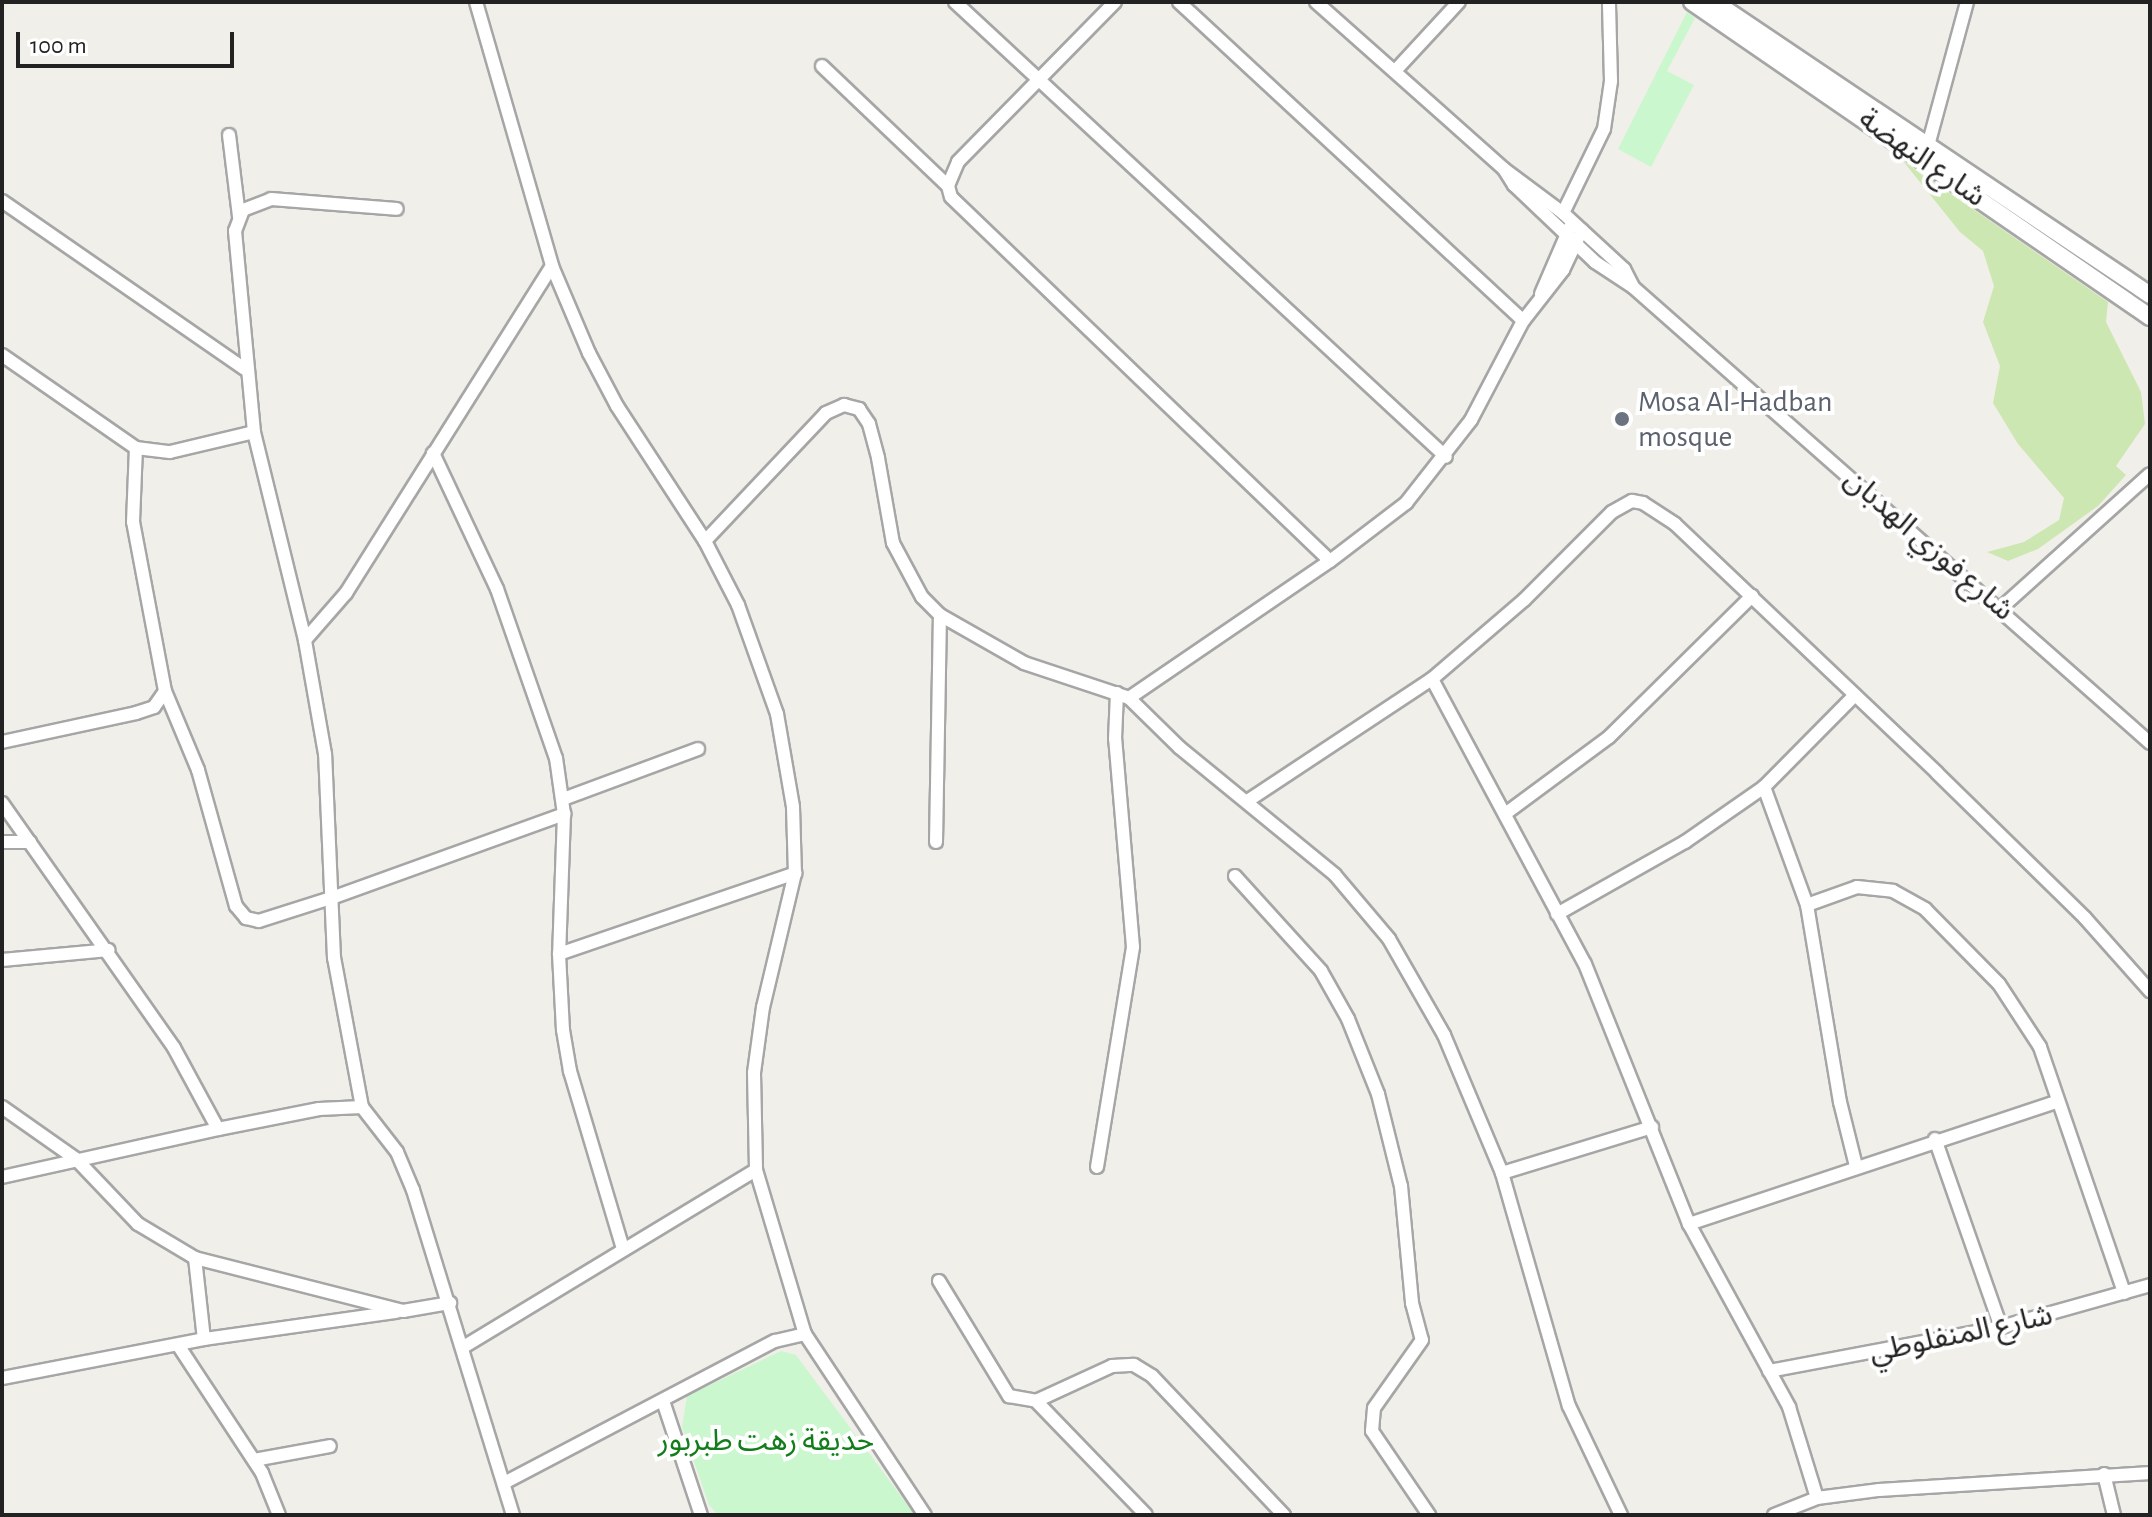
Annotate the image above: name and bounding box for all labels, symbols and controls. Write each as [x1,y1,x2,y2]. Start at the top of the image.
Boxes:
scale bar [20,16,238,66]
text: 100 m [30,34,87,58]
street label: شارع النهضة [1852,101,1992,215]
place label: Mosa Al-Hadban mosque [1638,384,1833,454]
marker: Mosa Al-Hadban mosque [1613,410,1631,428]
street label: شارع فوزي الهدبان [1837,461,2021,629]
street label: شارع المنفلوطي [1866,1297,2056,1371]
park label: حديقة زهت طبربور [658,1423,874,1459]

